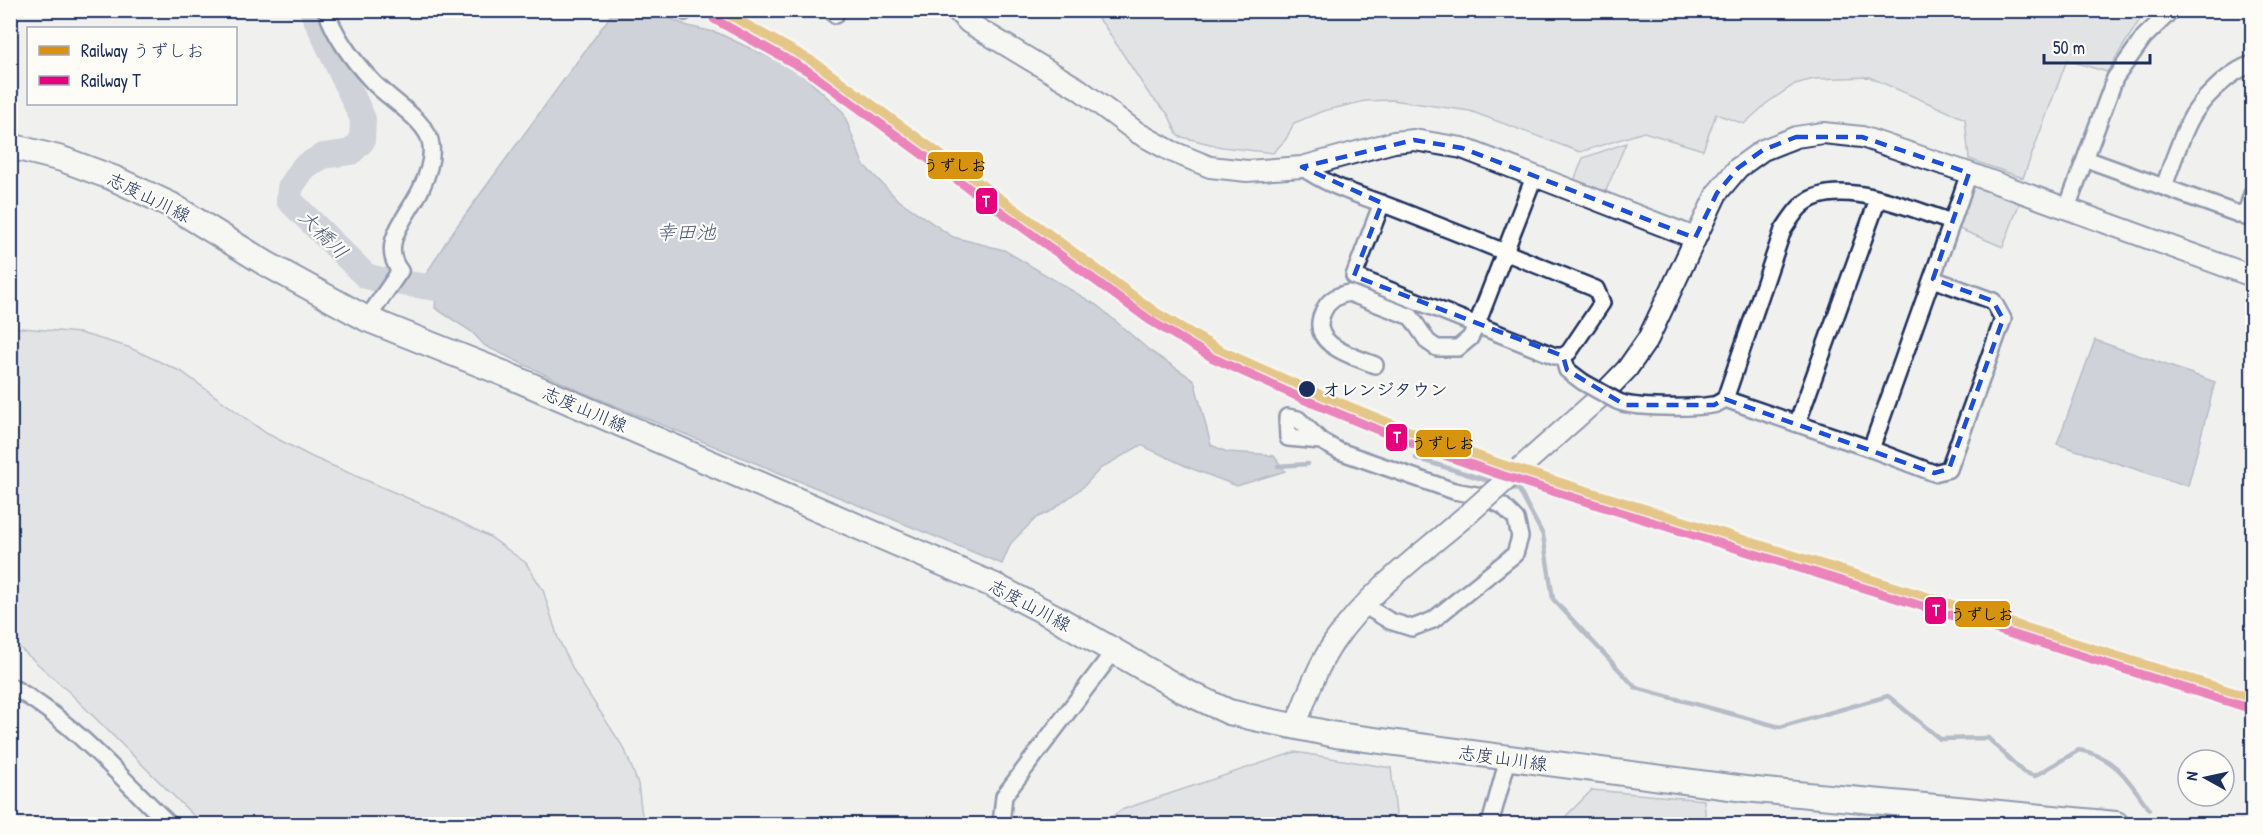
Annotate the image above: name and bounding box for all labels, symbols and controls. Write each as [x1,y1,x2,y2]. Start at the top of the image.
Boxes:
legend [27,27,237,105]
scale bar [2044,27,2150,65]
text: 50 m [2053,35,2085,60]
text: Railway うずしお [81,38,204,63]
text: Railway T [81,68,141,93]
line badge: うずしお [927,151,984,180]
text: うずしお [923,154,987,176]
street label: 志度山川線 [103,166,195,228]
line badge: T [975,187,998,215]
text: T [981,190,990,212]
water label: 大橋川 [293,203,355,265]
water label: 幸田池 [656,218,717,245]
place label: オレンジタウン [1322,377,1448,402]
marker: オレンジタウン [1297,379,1317,399]
street label: 志度山川線 [539,380,631,438]
line badge: T [1385,423,1408,452]
text: T [1392,426,1401,448]
line badge: うずしお [1415,429,1472,458]
text: うずしお [1411,432,1475,454]
street label: 志度山川線 [984,573,1076,637]
line badge: T [1924,596,1947,625]
text: T [1931,599,1940,621]
line badge: うずしお [1954,600,2011,628]
text: うずしお [1950,603,2014,625]
street label: 志度山川線 [1457,739,1549,777]
north arrow [2176,748,2236,808]
text: N [2180,770,2203,782]

